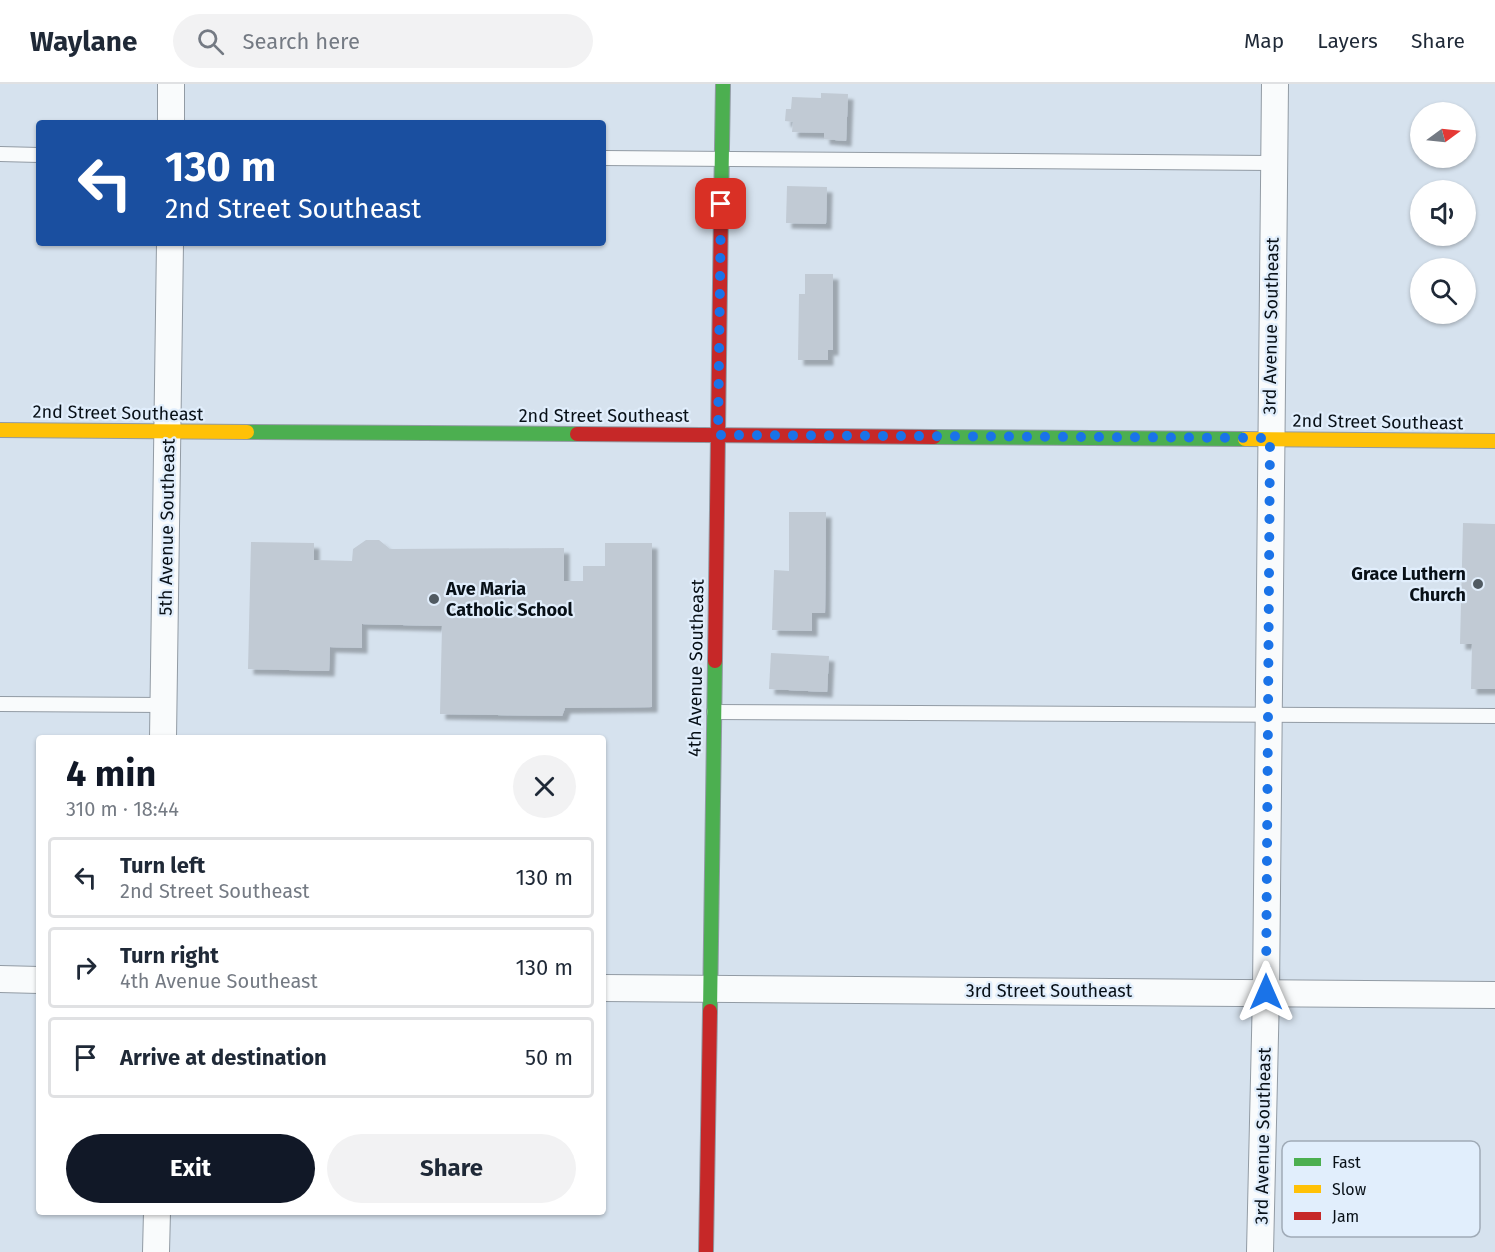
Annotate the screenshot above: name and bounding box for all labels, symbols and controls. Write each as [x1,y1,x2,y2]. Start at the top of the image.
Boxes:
search box [173,14,593,68]
text: Waylane [30,25,137,58]
icon: search [194,25,227,58]
text: Search here [242,28,360,55]
text: Map [1244,28,1284,54]
text: Layers [1317,28,1378,54]
text: Share [1411,28,1465,54]
north arrow [1410,102,1476,168]
map controls [1410,102,1476,324]
text: 130 m [165,142,276,192]
icon: left [66,144,144,222]
pin [695,178,746,229]
button: sound [1410,180,1476,246]
icon: arrive [704,187,737,220]
text: 2nd Street Southeast [165,193,421,225]
street label: 3rd Avenue Southeast [1258,237,1284,415]
button: search [1410,258,1476,324]
street label: 2nd Street Southeast [33,401,204,425]
street label: 2nd Street Southeast [519,405,690,427]
street label: 2nd Street Southeast [1293,410,1464,434]
street label: 5th Avenue Southeast [154,438,180,616]
place label: Grace Luthern Church [1351,563,1466,606]
marker: Grace Luthern Church [1471,577,1485,591]
place label: Ave Maria Catholic School [445,578,574,621]
street label: 4th Avenue Southeast [683,578,709,757]
marker: Ave Maria Catholic School [427,592,441,606]
text: 4 min [66,752,156,796]
button: close [513,755,576,818]
text: 310 m · 18:44 [66,797,179,821]
text: Turn left [120,852,205,879]
icon: left [69,861,102,894]
text: 130 m [516,864,573,891]
text: 2nd Street Southeast [120,879,310,903]
text: Turn right [120,942,219,969]
icon: right [69,951,102,984]
text: 130 m [516,954,573,981]
position arrow [1234,960,1298,1024]
text: 4th Avenue Southeast [120,969,318,993]
street label: 3rd Street Southeast [966,980,1133,1002]
icon: arrive [69,1041,102,1074]
text: Arrive at destination [120,1044,327,1071]
text: 50 m [525,1044,573,1071]
street label: 3rd Avenue Southeast [1250,1047,1276,1225]
button: Exit [66,1134,315,1203]
button: Share [327,1134,576,1203]
legend [1282,1141,1480,1237]
text: Fast [1332,1153,1361,1172]
text: Slow [1332,1180,1367,1199]
text: Jam [1332,1207,1359,1226]

